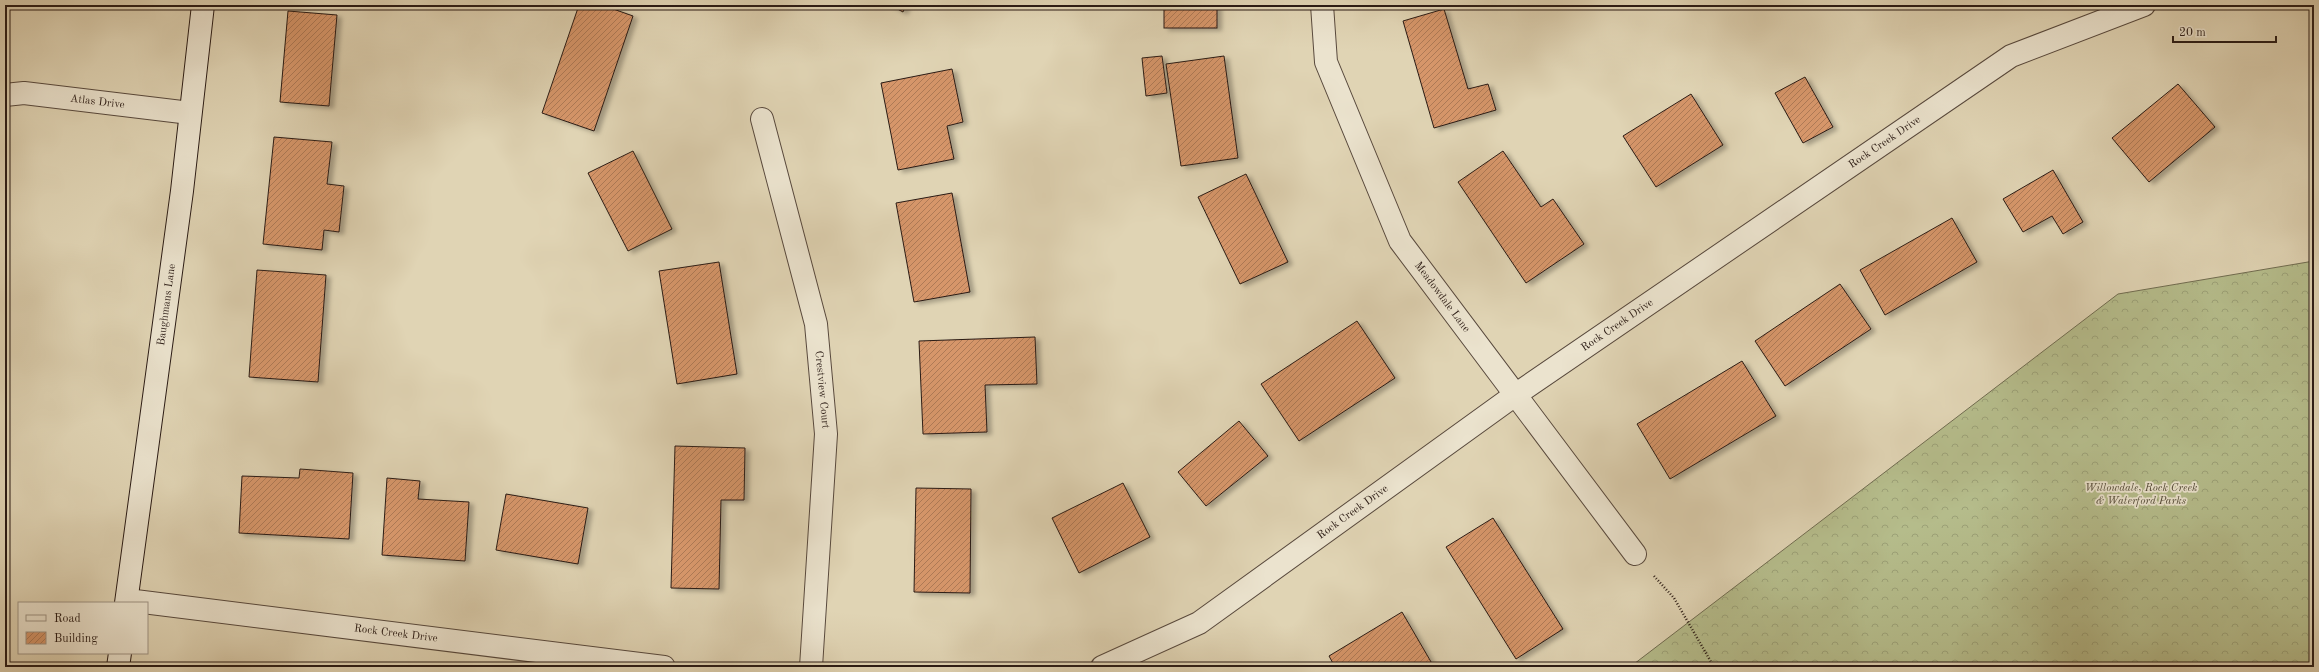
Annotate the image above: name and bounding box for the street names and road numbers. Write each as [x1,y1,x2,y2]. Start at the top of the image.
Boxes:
street label: Atlas Drive [69,93,125,111]
street label: Rock Creek Drive [1847,114,1923,171]
street label: Meadowdale Lane [1412,260,1472,334]
street label: Baughmans Lane [156,263,178,346]
street label: Rock Creek Drive [1579,297,1655,353]
street label: Crestview Court [813,350,831,429]
street label: Rock Creek Drive [1315,483,1390,541]
street label: Rock Creek Drive [353,623,438,644]

